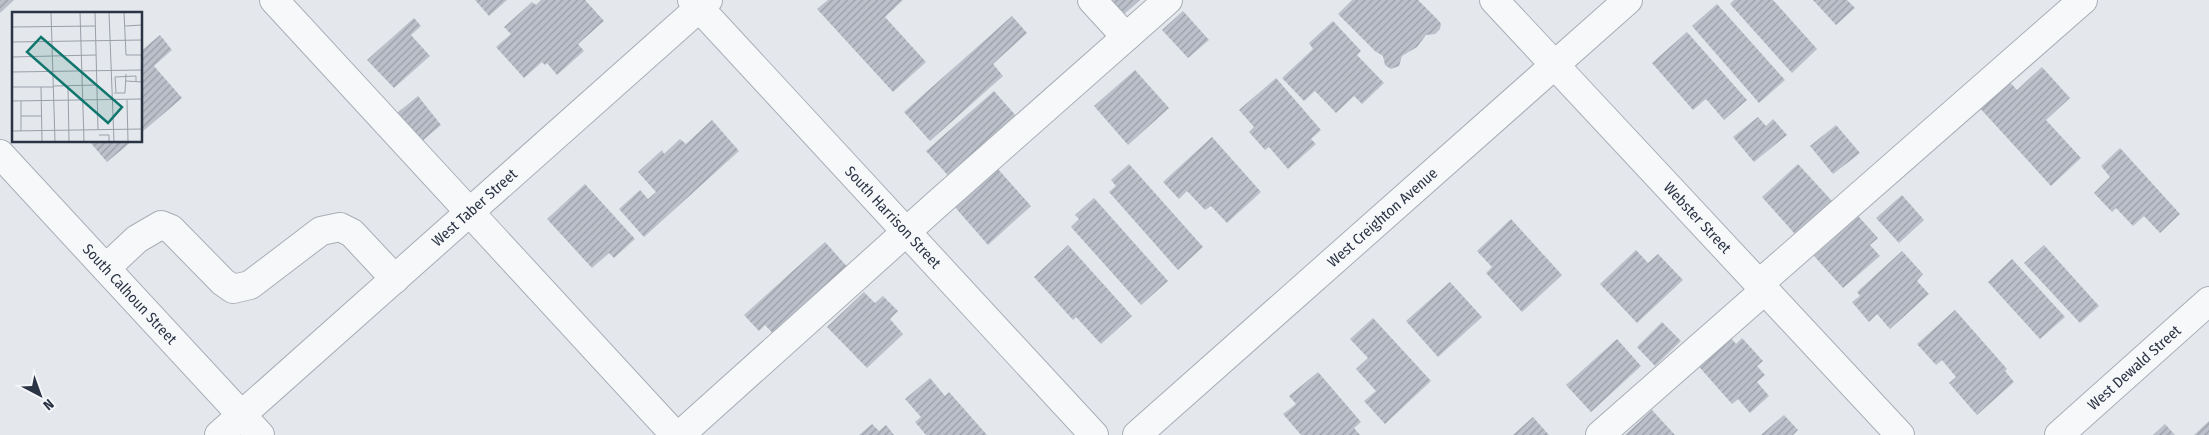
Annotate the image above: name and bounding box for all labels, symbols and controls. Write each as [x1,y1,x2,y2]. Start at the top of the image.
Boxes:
inset map [12,12,142,142]
street label: South Harrison Street [841,162,945,272]
street label: West Creighton Avenue [1324,164,1441,271]
street label: West Taber Street [428,165,521,250]
street label: Webster Street [1660,179,1735,257]
street label: South Calhoun Street [79,240,181,348]
street label: West Dewald Street [2084,321,2185,414]
north arrow [15,370,65,420]
text: N [39,395,57,414]

